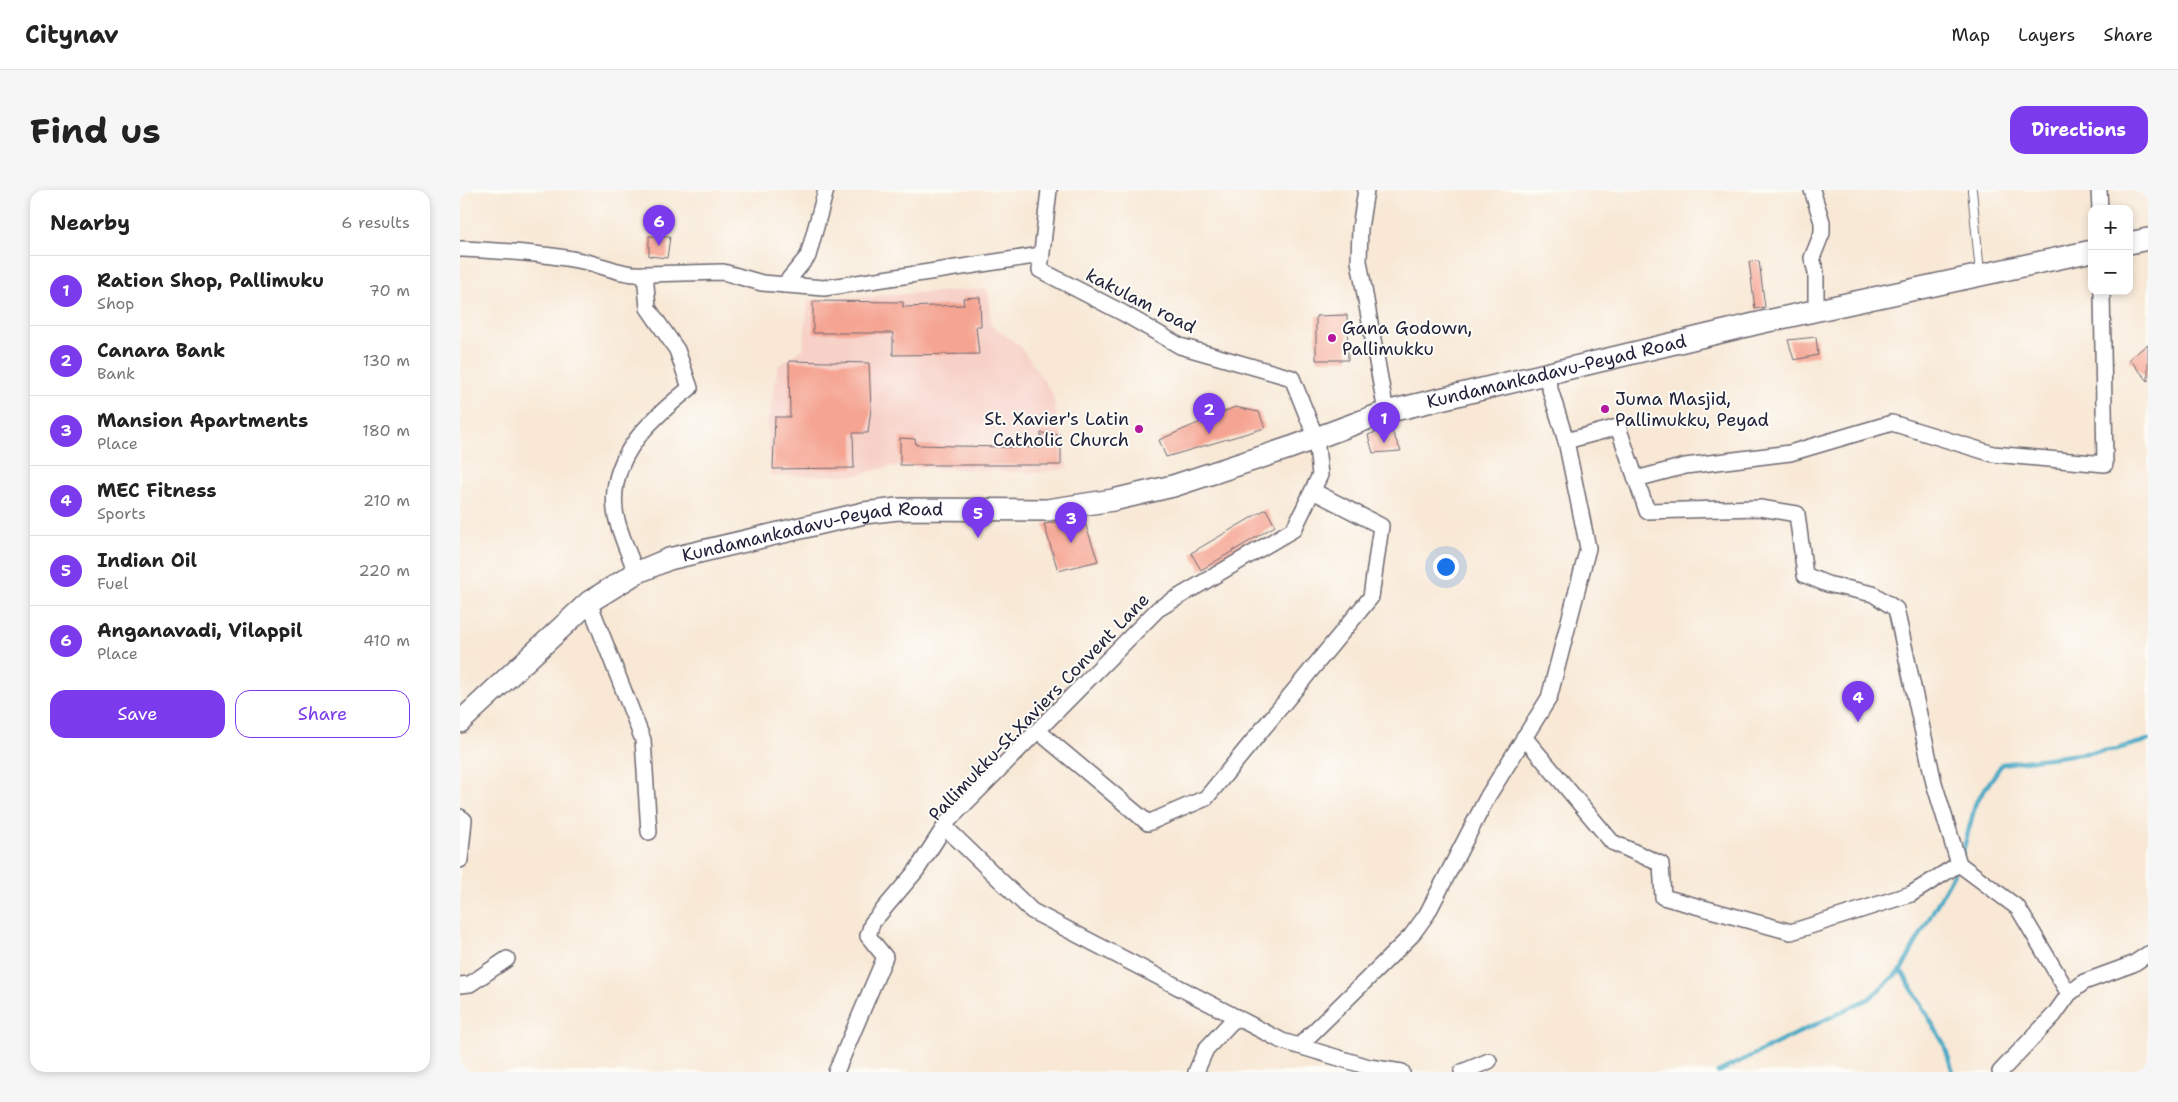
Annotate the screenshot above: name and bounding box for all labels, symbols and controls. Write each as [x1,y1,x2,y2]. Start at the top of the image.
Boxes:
text: Citynav [25,19,119,51]
text: Map [1952,23,1990,47]
text: Layers [2018,23,2075,47]
text: Share [2103,23,2153,47]
button: Directions [2010,106,2148,154]
text: Find us [30,107,161,154]
pin: 6 [643,205,675,246]
map controls [2088,205,2133,295]
button: + [2088,205,2133,250]
text: Nearby [50,209,130,237]
text: 6 results [341,212,410,233]
button: − [2088,250,2133,295]
street label: kakulam road [1082,263,1200,339]
text: Ration Shop, Pallimuku [97,268,324,293]
text: 1 [62,280,70,301]
text: 70 m [369,280,410,301]
text: Shop [97,293,134,314]
place label: Gana Godown, Pallimukku [1342,316,1472,361]
street label: Kundamankadavu-Peyad Road [1424,329,1689,414]
marker: Gana Godown, Pallimukku [1326,332,1338,344]
text: Canara Bank [97,338,225,363]
text: 2 [60,350,72,371]
text: 130 m [363,350,410,371]
text: Bank [97,363,135,384]
place label: Juma Masjid, Pallimukku, Peyad [1615,387,1769,432]
pin: 2 [1193,393,1225,434]
pin: 1 [1368,402,1400,443]
marker: Juma Masjid, Pallimukku, Peyad [1599,403,1611,415]
place label: St. Xavier's Latin Catholic Church [984,407,1129,452]
text: Mansion Apartments [97,408,308,433]
text: 3 [60,420,72,441]
text: 180 m [362,420,410,441]
marker: St. Xavier's Latin Catholic Church [1133,423,1145,435]
text: Place [97,433,138,454]
text: MEC Fitness [97,478,216,503]
text: 4 [60,490,72,511]
text: 210 m [363,490,410,511]
street label: Kundamankadavu-Peyad Road [680,497,943,568]
pin: 5 [962,497,994,538]
pin: 3 [1055,502,1087,543]
text: Sports [97,503,146,524]
text: Indian Oil [97,548,197,573]
your location [1433,554,1459,580]
text: 5 [61,560,71,581]
text: 220 m [358,560,410,581]
text: Fuel [97,573,128,594]
street label: Pallimukku-St.Xaviers Convent Lane [923,588,1155,826]
text: Anganavadi, Vilappil [97,618,303,643]
text: 6 [60,630,72,651]
text: 410 m [363,630,410,651]
text: Place [97,643,138,664]
pin: 4 [1842,681,1874,722]
button: Save [50,690,225,738]
button: Share [235,690,410,738]

